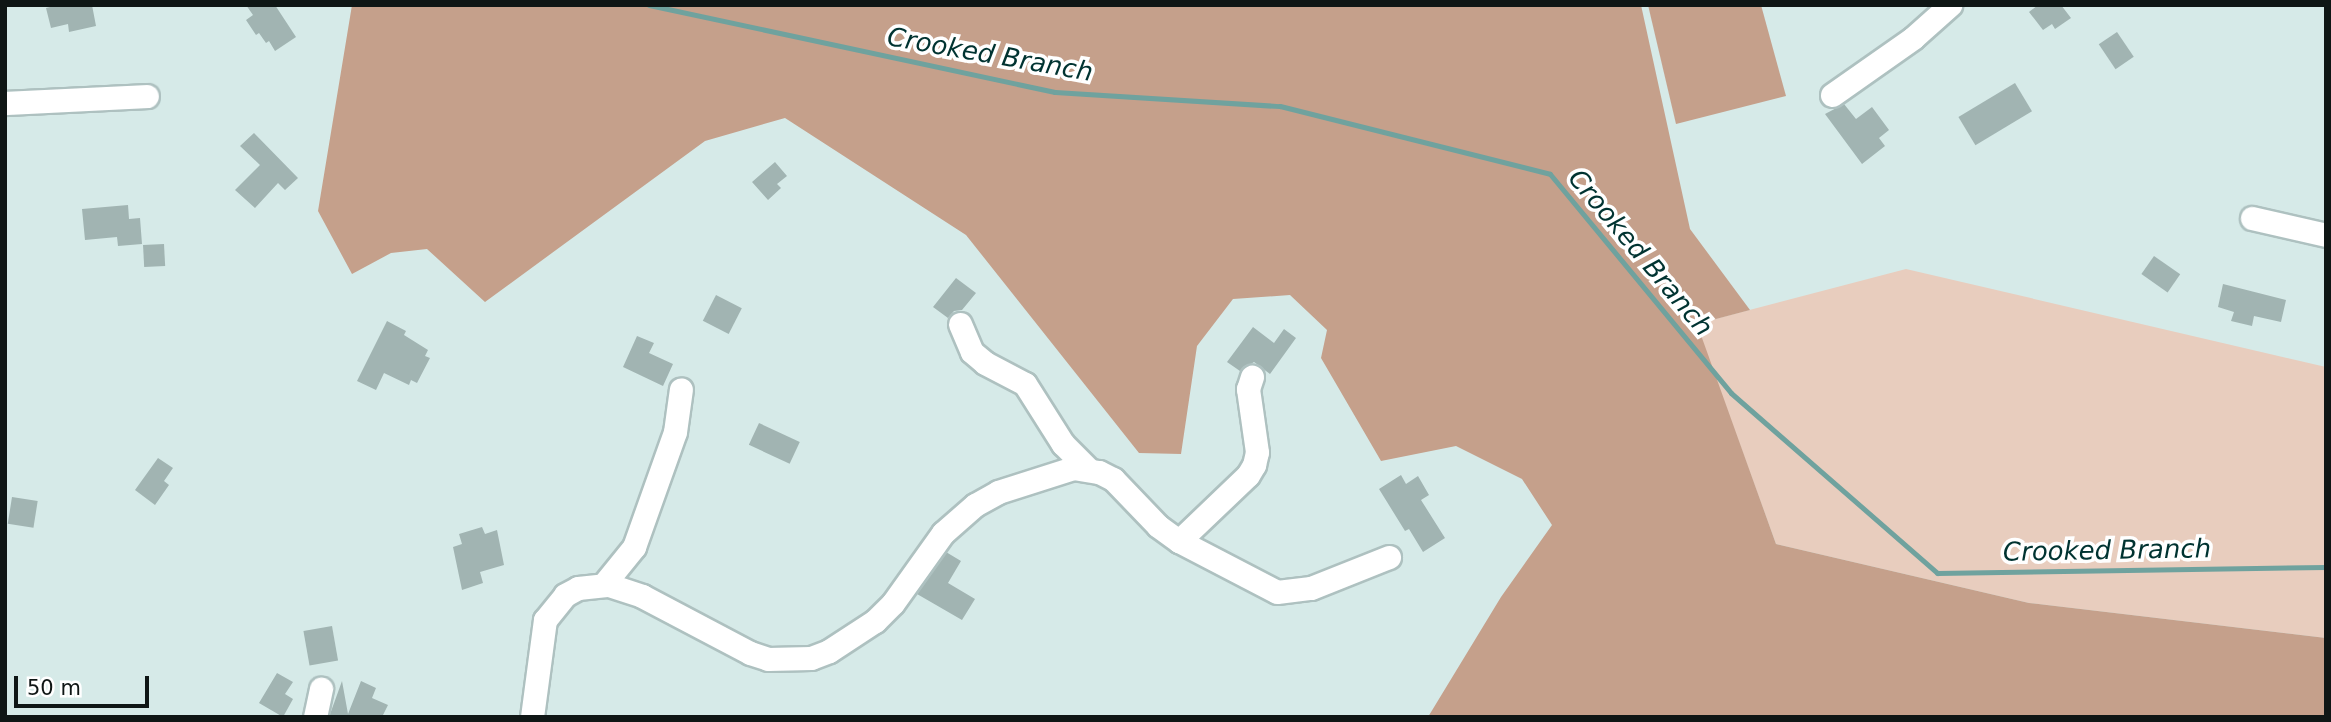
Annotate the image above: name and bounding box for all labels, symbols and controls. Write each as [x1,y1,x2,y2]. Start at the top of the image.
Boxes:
water label: Crooked Branch [885,22,1095,88]
water label: Crooked Branch [1561,163,1719,343]
water label: Crooked Branch [2003,534,2211,568]
scale bar [18,662,152,706]
text: 50 m [27,676,81,700]

